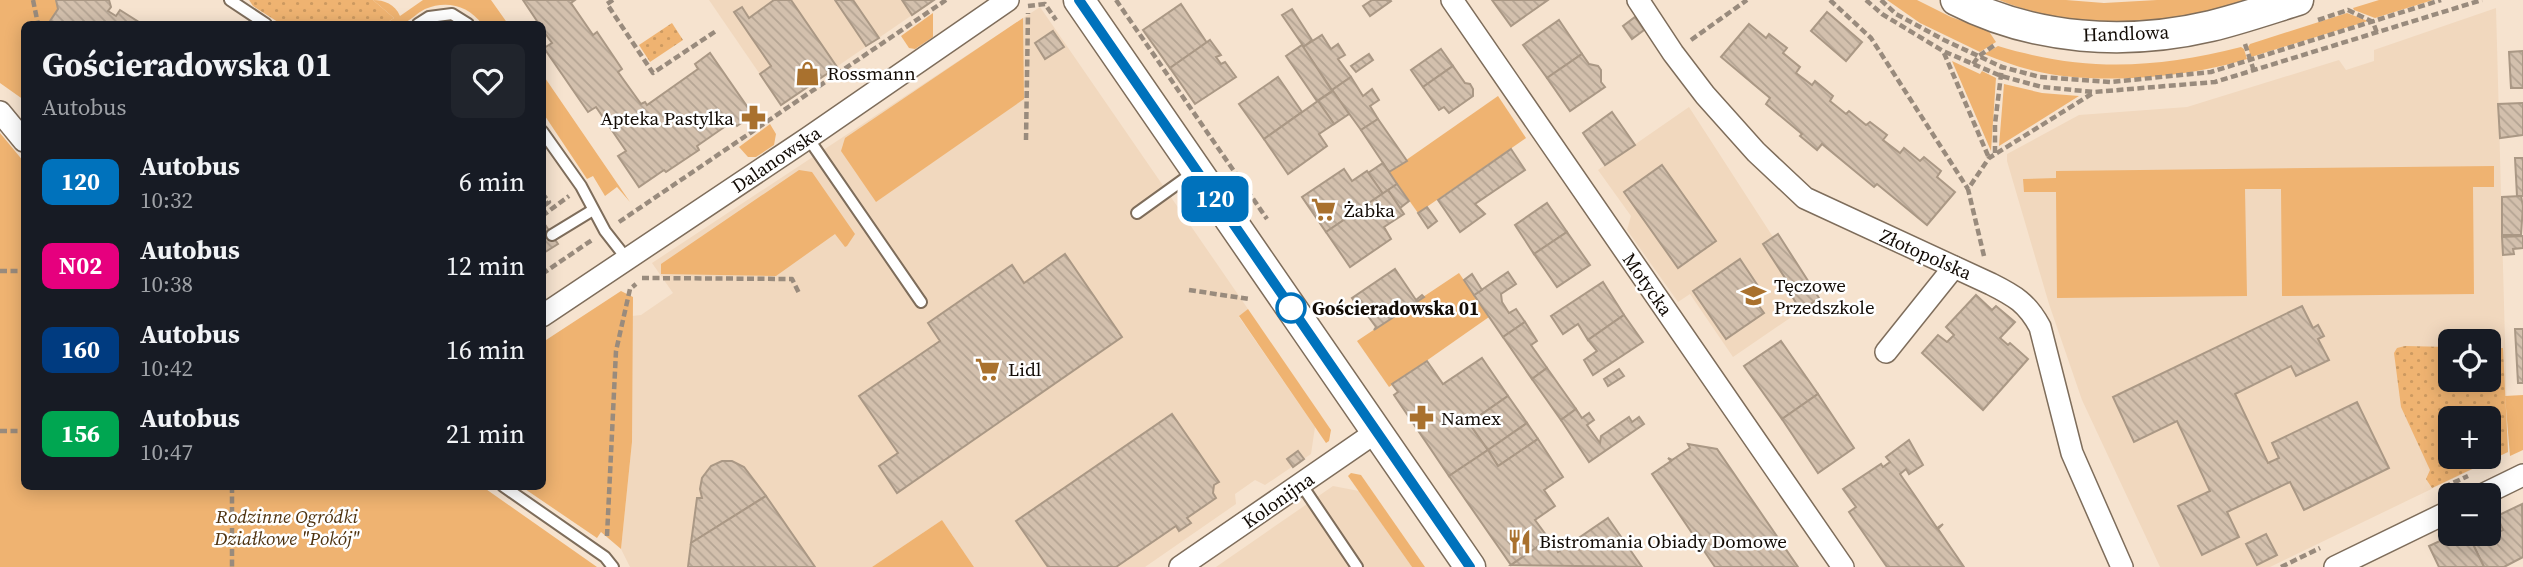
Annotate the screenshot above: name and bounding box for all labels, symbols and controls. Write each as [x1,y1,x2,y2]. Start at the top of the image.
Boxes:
street label: Handlowa [2082,18,2170,48]
text: Gościeradowska 01 [42,42,332,87]
button: heart [451,44,525,118]
shop icon: Rossmann [793,59,821,87]
place label: Rossmann [827,60,916,86]
text: Autobus [42,91,127,123]
pharmacy icon: Apteka Pastylka [740,104,768,132]
place label: Apteka Pastylka [601,105,734,131]
street label: Dalanowska [726,119,826,198]
text: Autobus [140,148,240,184]
text: 6 min [459,164,525,200]
text: 120 [61,165,100,198]
line badge: 120 [1175,176,1255,222]
text: 120 [1195,182,1235,215]
text: 10:32 [140,184,193,216]
supermarket icon: Żabka [1310,196,1338,224]
place label: Żabka [1344,197,1395,223]
street label: Złotopolska [1876,222,1976,286]
text: Autobus [140,232,240,268]
street label: Motycka [1617,247,1679,321]
text: 12 min [446,248,525,284]
text: N02 [59,249,102,282]
text: 10:38 [140,268,193,300]
place label: Tęczowe Przedszkole [1774,272,1875,320]
school or university icon: Tęczowe Przedszkole [1740,282,1768,310]
marker: Gościeradowska 01 [1276,293,1306,323]
place label: Gościeradowska 01 [1312,295,1479,321]
text: Autobus [140,316,240,352]
map controls [2438,329,2501,546]
button: locate [2438,329,2501,392]
text: 16 min [446,332,525,368]
text: 160 [61,333,100,366]
text: 10:42 [140,352,193,384]
supermarket icon: Lidl [974,355,1002,383]
place label: Lidl [1008,356,1042,382]
text: Autobus [140,400,240,436]
pharmacy icon: Namex [1407,404,1435,432]
place label: Namex [1441,405,1501,431]
button: + [2438,406,2501,469]
text: 21 min [446,416,525,452]
text: 156 [61,417,100,450]
text: 10:47 [140,436,193,468]
street label: Kolonijna [1237,466,1319,534]
button: − [2438,483,2501,546]
park label: Rodzinne Ogródki Działkowe "Pokój" [213,503,360,551]
restaurant icon: Bistromania Obiady Domowe [1505,527,1533,555]
place label: Bistromania Obiady Domowe [1539,528,1787,554]

